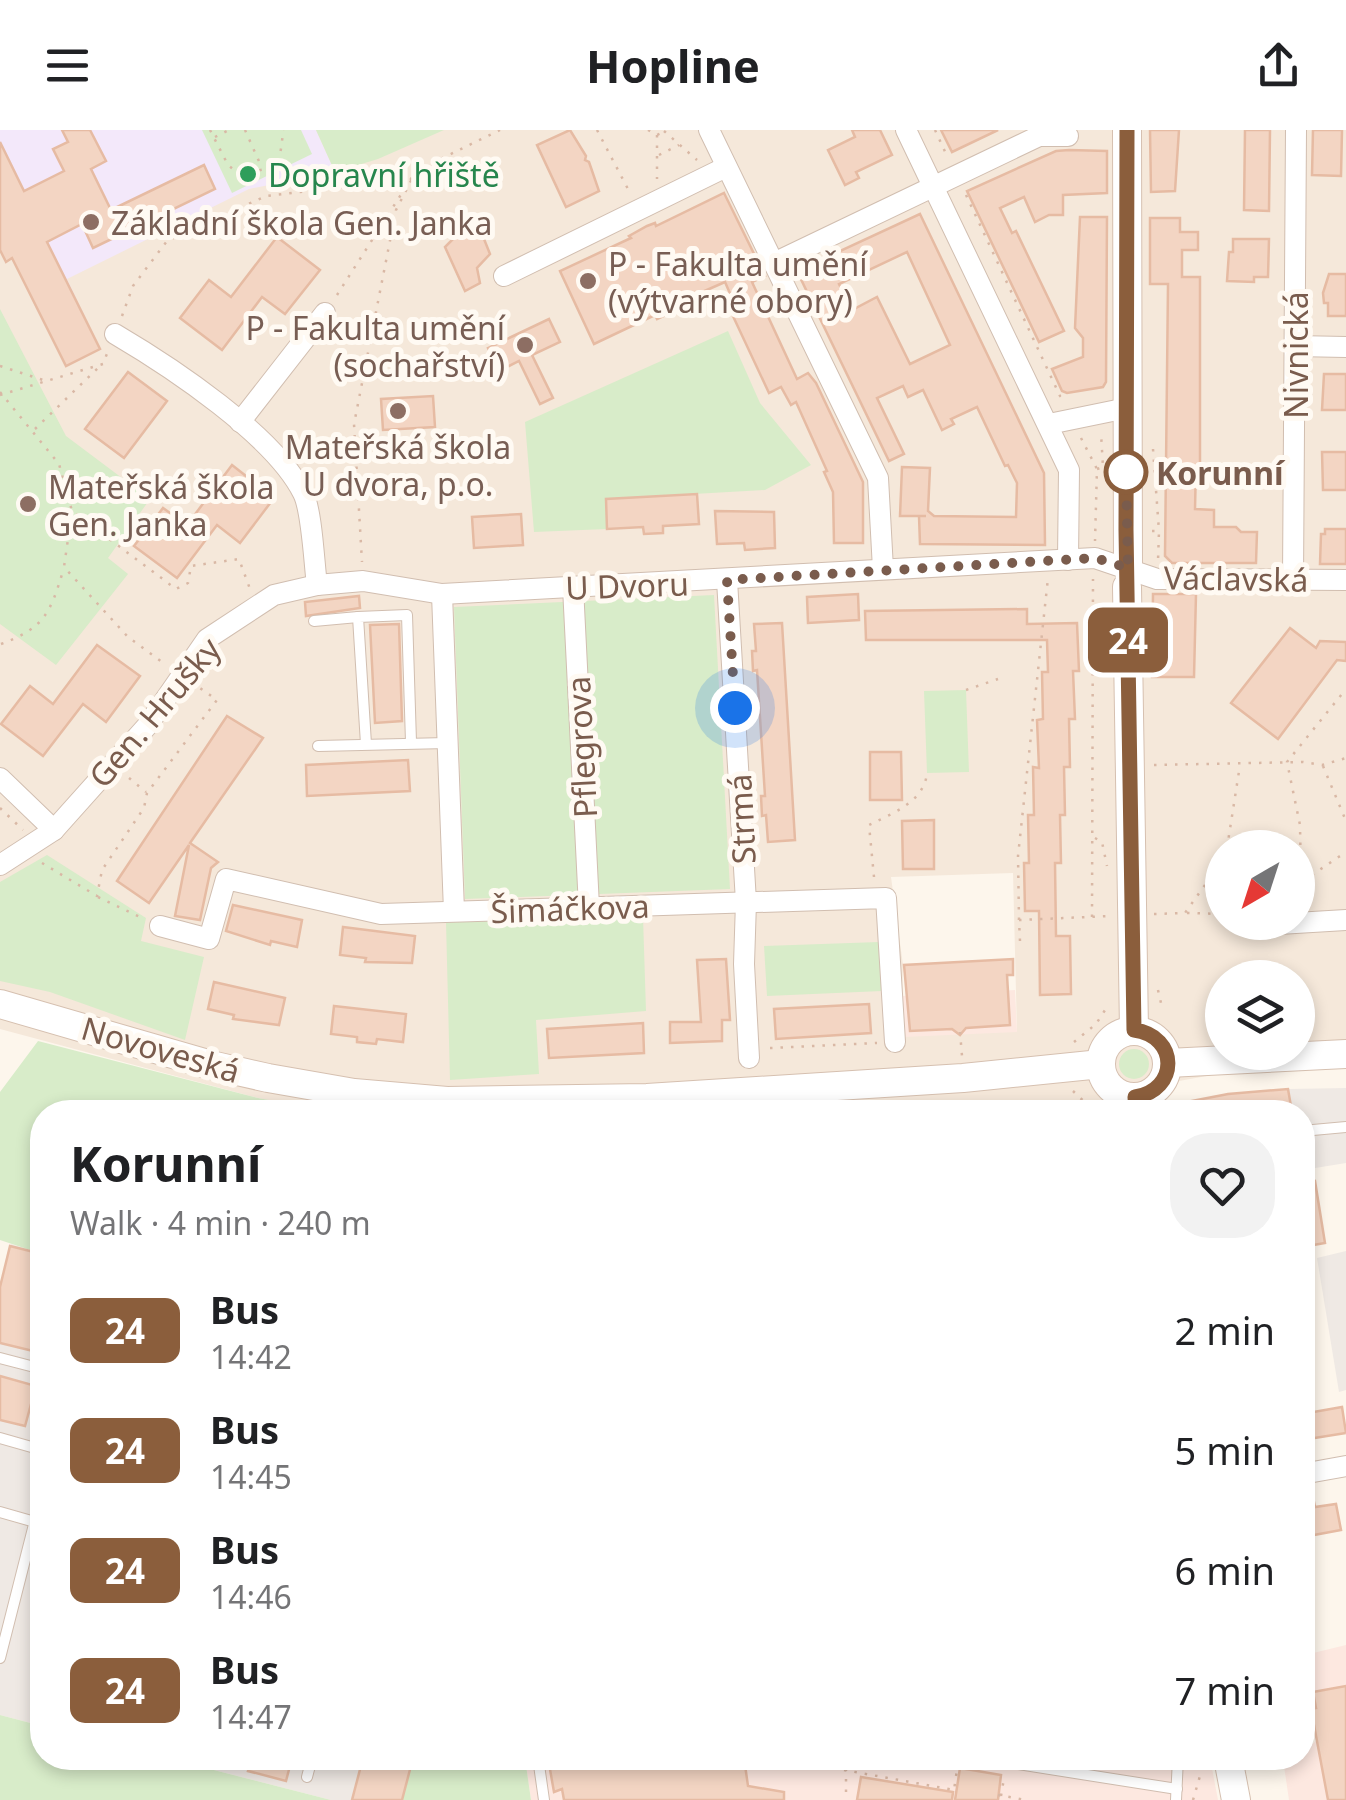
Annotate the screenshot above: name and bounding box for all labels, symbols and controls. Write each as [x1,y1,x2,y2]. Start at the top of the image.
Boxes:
text: Hopline [586,35,760,96]
icon: menu [40,38,95,93]
icon: share [1251,38,1306,93]
place label: Dopravní hřiště [268,153,500,196]
marker: Dopravní hřiště [237,163,259,185]
place label: Základní škola Gen. Janka [111,201,492,244]
marker: Základní škola Gen. Janka [80,211,102,233]
place label: P - Fakulta umění (výtvarné obory) [608,242,868,322]
marker: P - Fakulta umění (výtvarné obory) [577,270,599,292]
street label: Nivnická [1274,291,1317,419]
place label: P - Fakulta umění (sochařství) [245,306,506,386]
marker: P - Fakulta umění (sochařství) [514,334,536,356]
marker: Mateřská škola U dvora, p.o. [387,400,409,422]
place label: Mateřská škola U dvora, p.o. [285,425,511,505]
marker: Korunní [1105,451,1147,493]
place label: Korunní [1156,451,1286,494]
place label: Mateřská škola Gen. Janka [48,465,274,545]
marker: Mateřská škola Gen. Janka [17,493,39,515]
street label: Václavská [1163,555,1309,601]
street label: U Dvoru [564,561,690,609]
line badge: 24 [1083,608,1173,672]
text: 24 [1108,617,1148,664]
street label: Gen. Hrušky [79,627,230,796]
street label: Pflegrova [556,675,606,819]
your location [710,683,760,733]
street label: Strmá [717,773,765,865]
north arrow [1205,830,1315,940]
map controls [1205,830,1315,1070]
street label: Šimáčkova [490,884,650,932]
button: layers [1205,960,1315,1070]
street label: Novoveská [77,1006,245,1092]
text: Korunní [70,1131,261,1196]
button: heart [1170,1133,1275,1238]
text: Walk · 4 min · 240 m [70,1201,371,1244]
text: Bus [210,1283,279,1335]
text: 2 min [1175,1304,1275,1356]
text: 24 [105,1307,145,1354]
text: 14:42 [210,1335,292,1378]
text: Bus [210,1403,279,1455]
text: 5 min [1175,1424,1275,1476]
text: 24 [105,1427,145,1474]
text: 14:45 [210,1455,292,1498]
text: Bus [210,1523,279,1575]
text: 6 min [1175,1544,1275,1596]
text: 24 [105,1547,145,1594]
text: 14:46 [210,1575,292,1618]
text: Bus [210,1643,279,1695]
text: 7 min [1175,1664,1275,1716]
text: 24 [105,1667,145,1714]
text: 14:47 [210,1695,292,1738]

